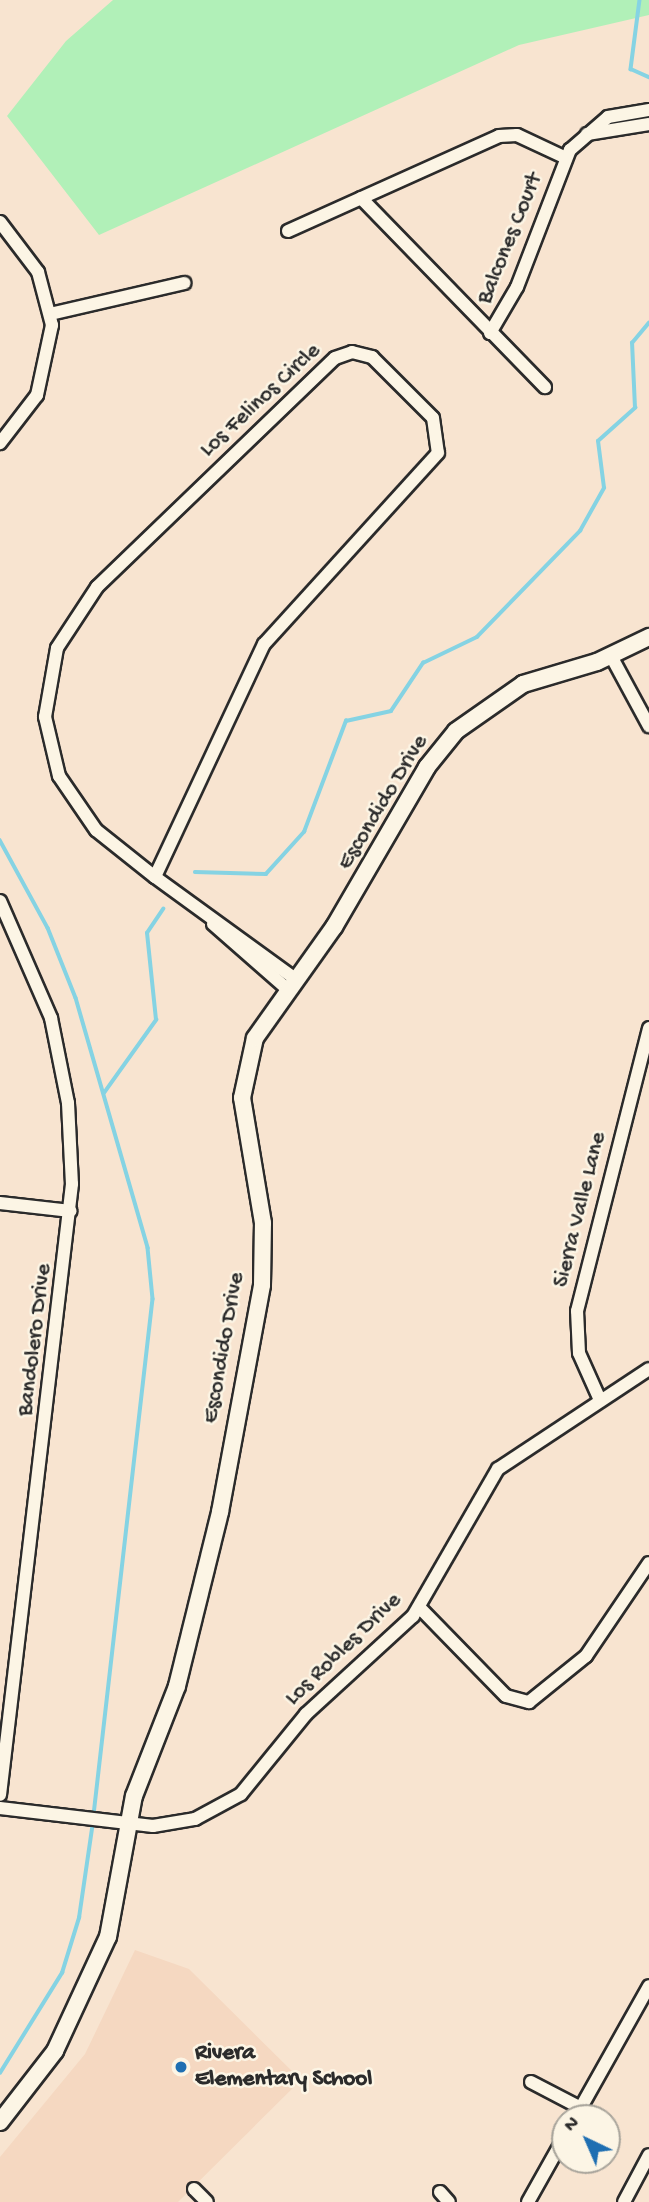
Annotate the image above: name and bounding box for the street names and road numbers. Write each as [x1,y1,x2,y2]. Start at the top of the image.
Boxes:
street label: Balcones Court [472,169,550,309]
street label: Los Felinos Circle [195,338,327,464]
street label: Escondido Drive [333,730,435,876]
street label: Sierra Valle Lane [548,1130,614,1290]
street label: Bandolero Drive [13,1262,59,1418]
street label: Escondido Drive [198,1270,252,1426]
street label: Los Robles Drive [280,1587,408,1713]

